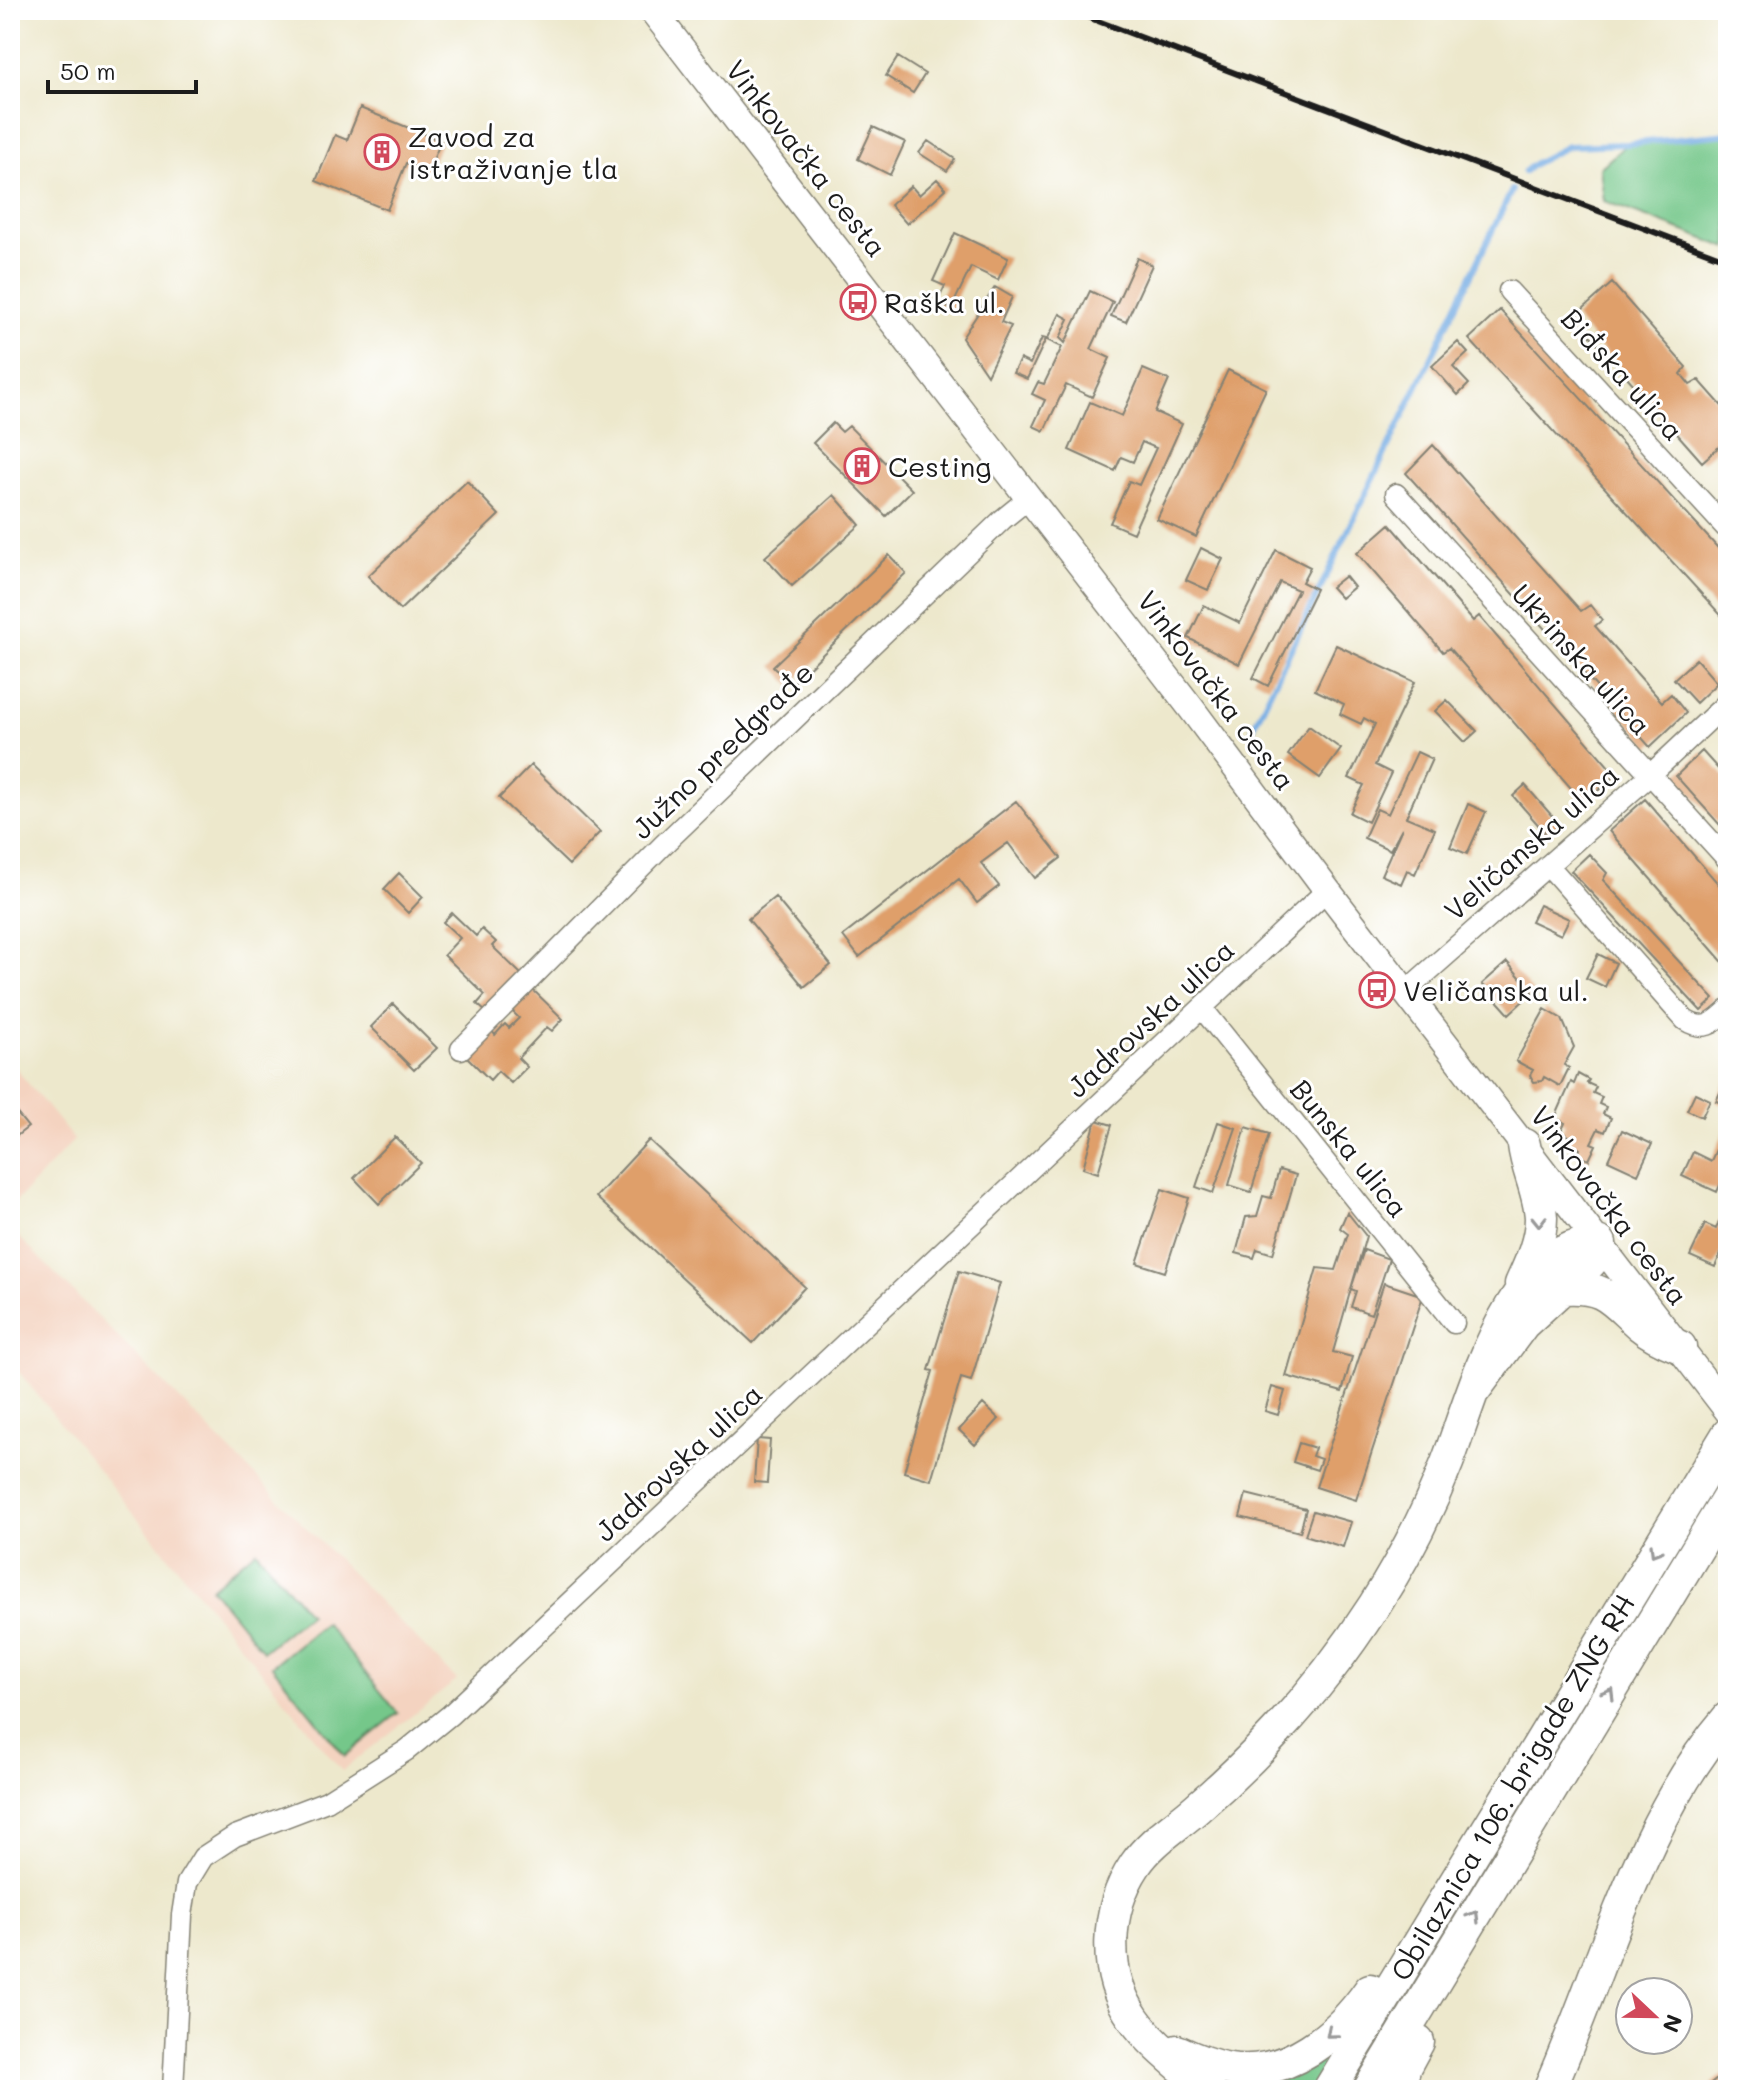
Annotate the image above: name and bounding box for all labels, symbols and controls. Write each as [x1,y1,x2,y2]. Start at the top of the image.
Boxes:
scale bar [48,44,196,94]
street label: Vinkovačka cesta [719,52,895,264]
text: 50 m [60,55,116,86]
place label: Zavod za istraživanje tla [408,118,618,186]
building icon: Zavod za istraživanje tla [363,133,401,171]
bus stop icon: Raška ul. [839,283,877,321]
place label: Raška ul. [884,284,1005,320]
street label: Biđska ulica [1554,300,1692,448]
building icon: Cesting [843,447,881,485]
place label: Cesting [888,448,992,484]
street label: Ukrinska ulica [1505,576,1659,742]
street label: Vinkovačka cesta [1130,583,1304,797]
street label: Južno predgrađe [624,654,820,846]
street label: Veličanska ulica [1436,756,1626,928]
street label: Jadrovska ulica [1059,931,1241,1105]
bus stop icon: Veličanska ul. [1358,971,1396,1009]
place label: Veličanska ul. [1403,972,1589,1008]
street label: Bunska ulica [1283,1071,1417,1225]
street label: Vinkovačka cesta [1523,1098,1697,1312]
one-way arrow [1530,1215,1548,1228]
street label: Jadrovska ulica [587,1375,769,1549]
one-way arrow [1649,1542,1664,1557]
street label: Obilaznica 106. brigade ZNG RH [1382,1587,1642,1987]
one-way arrow [1599,1687,1615,1702]
one-way arrow [1465,1910,1480,1925]
north arrow [1614,1976,1694,2056]
text: N [1656,2011,1690,2037]
one-way arrow [1325,2023,1340,2038]

